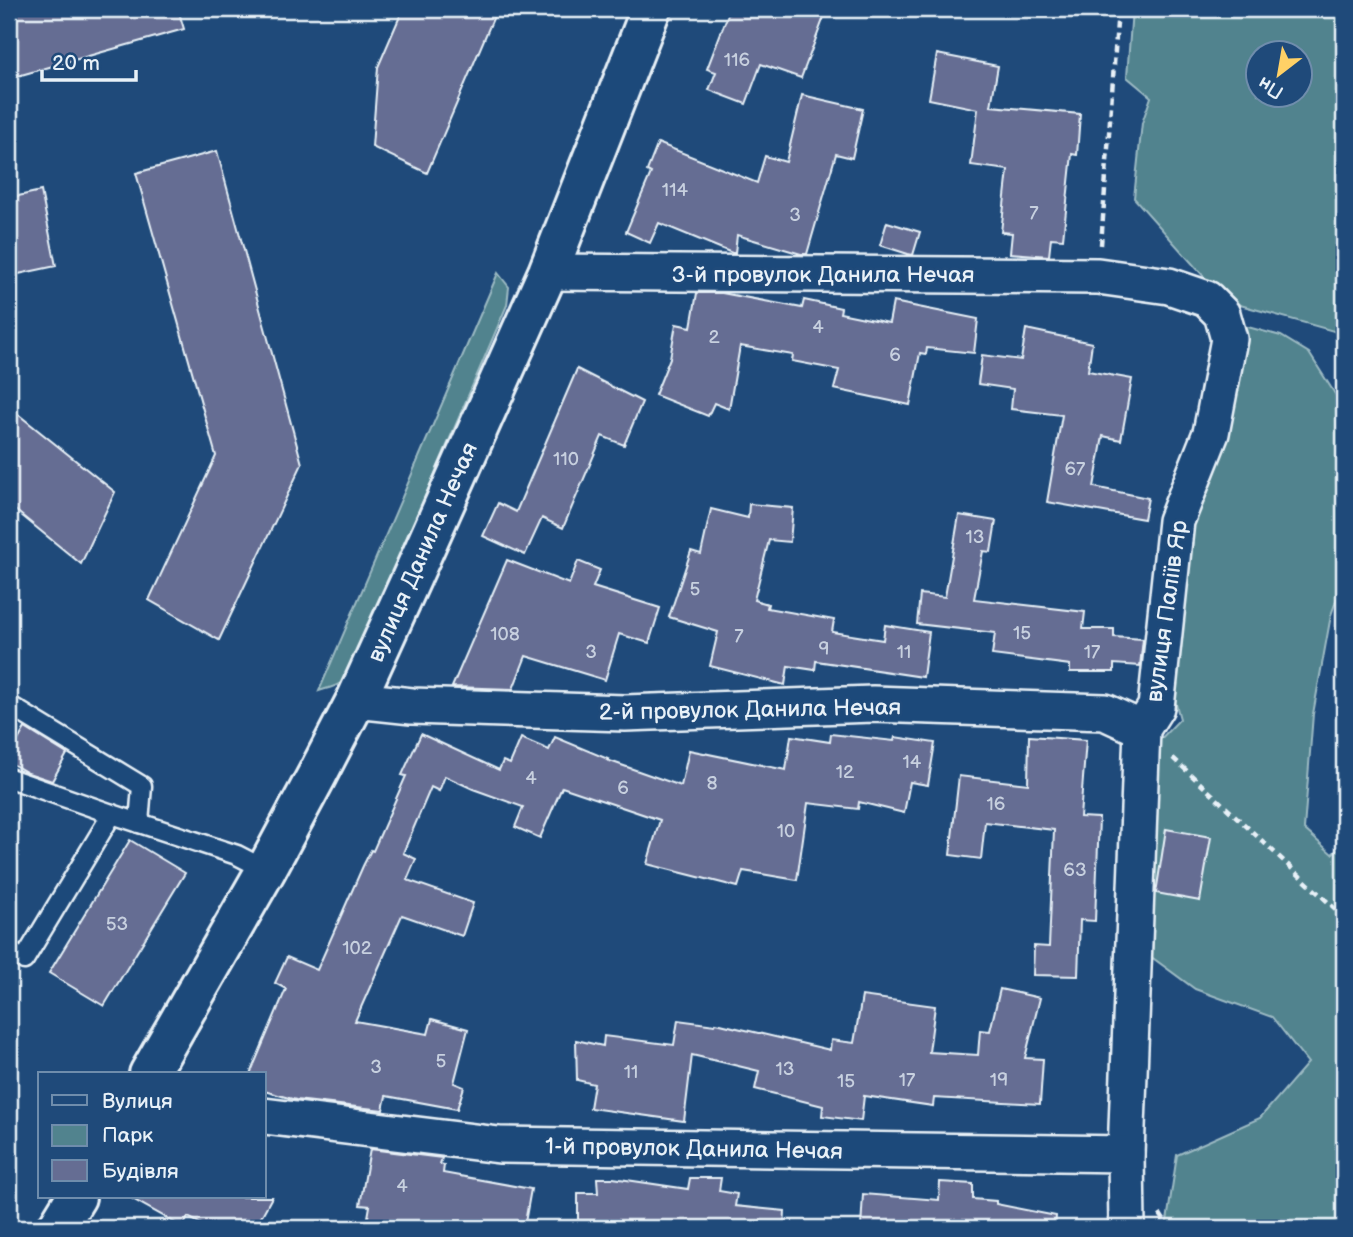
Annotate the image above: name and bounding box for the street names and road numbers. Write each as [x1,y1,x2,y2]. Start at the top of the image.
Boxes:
street label: 3-й провулок Данила Нечая [671,261,975,289]
street label: вулиця Данила Нечая [362,438,484,667]
street label: вулиця Паліїв Яр [1140,518,1194,704]
street label: 2-й провулок Данила Нечая [599,693,901,727]
street label: 1-й провулок Данила Нечая [545,1132,843,1166]

